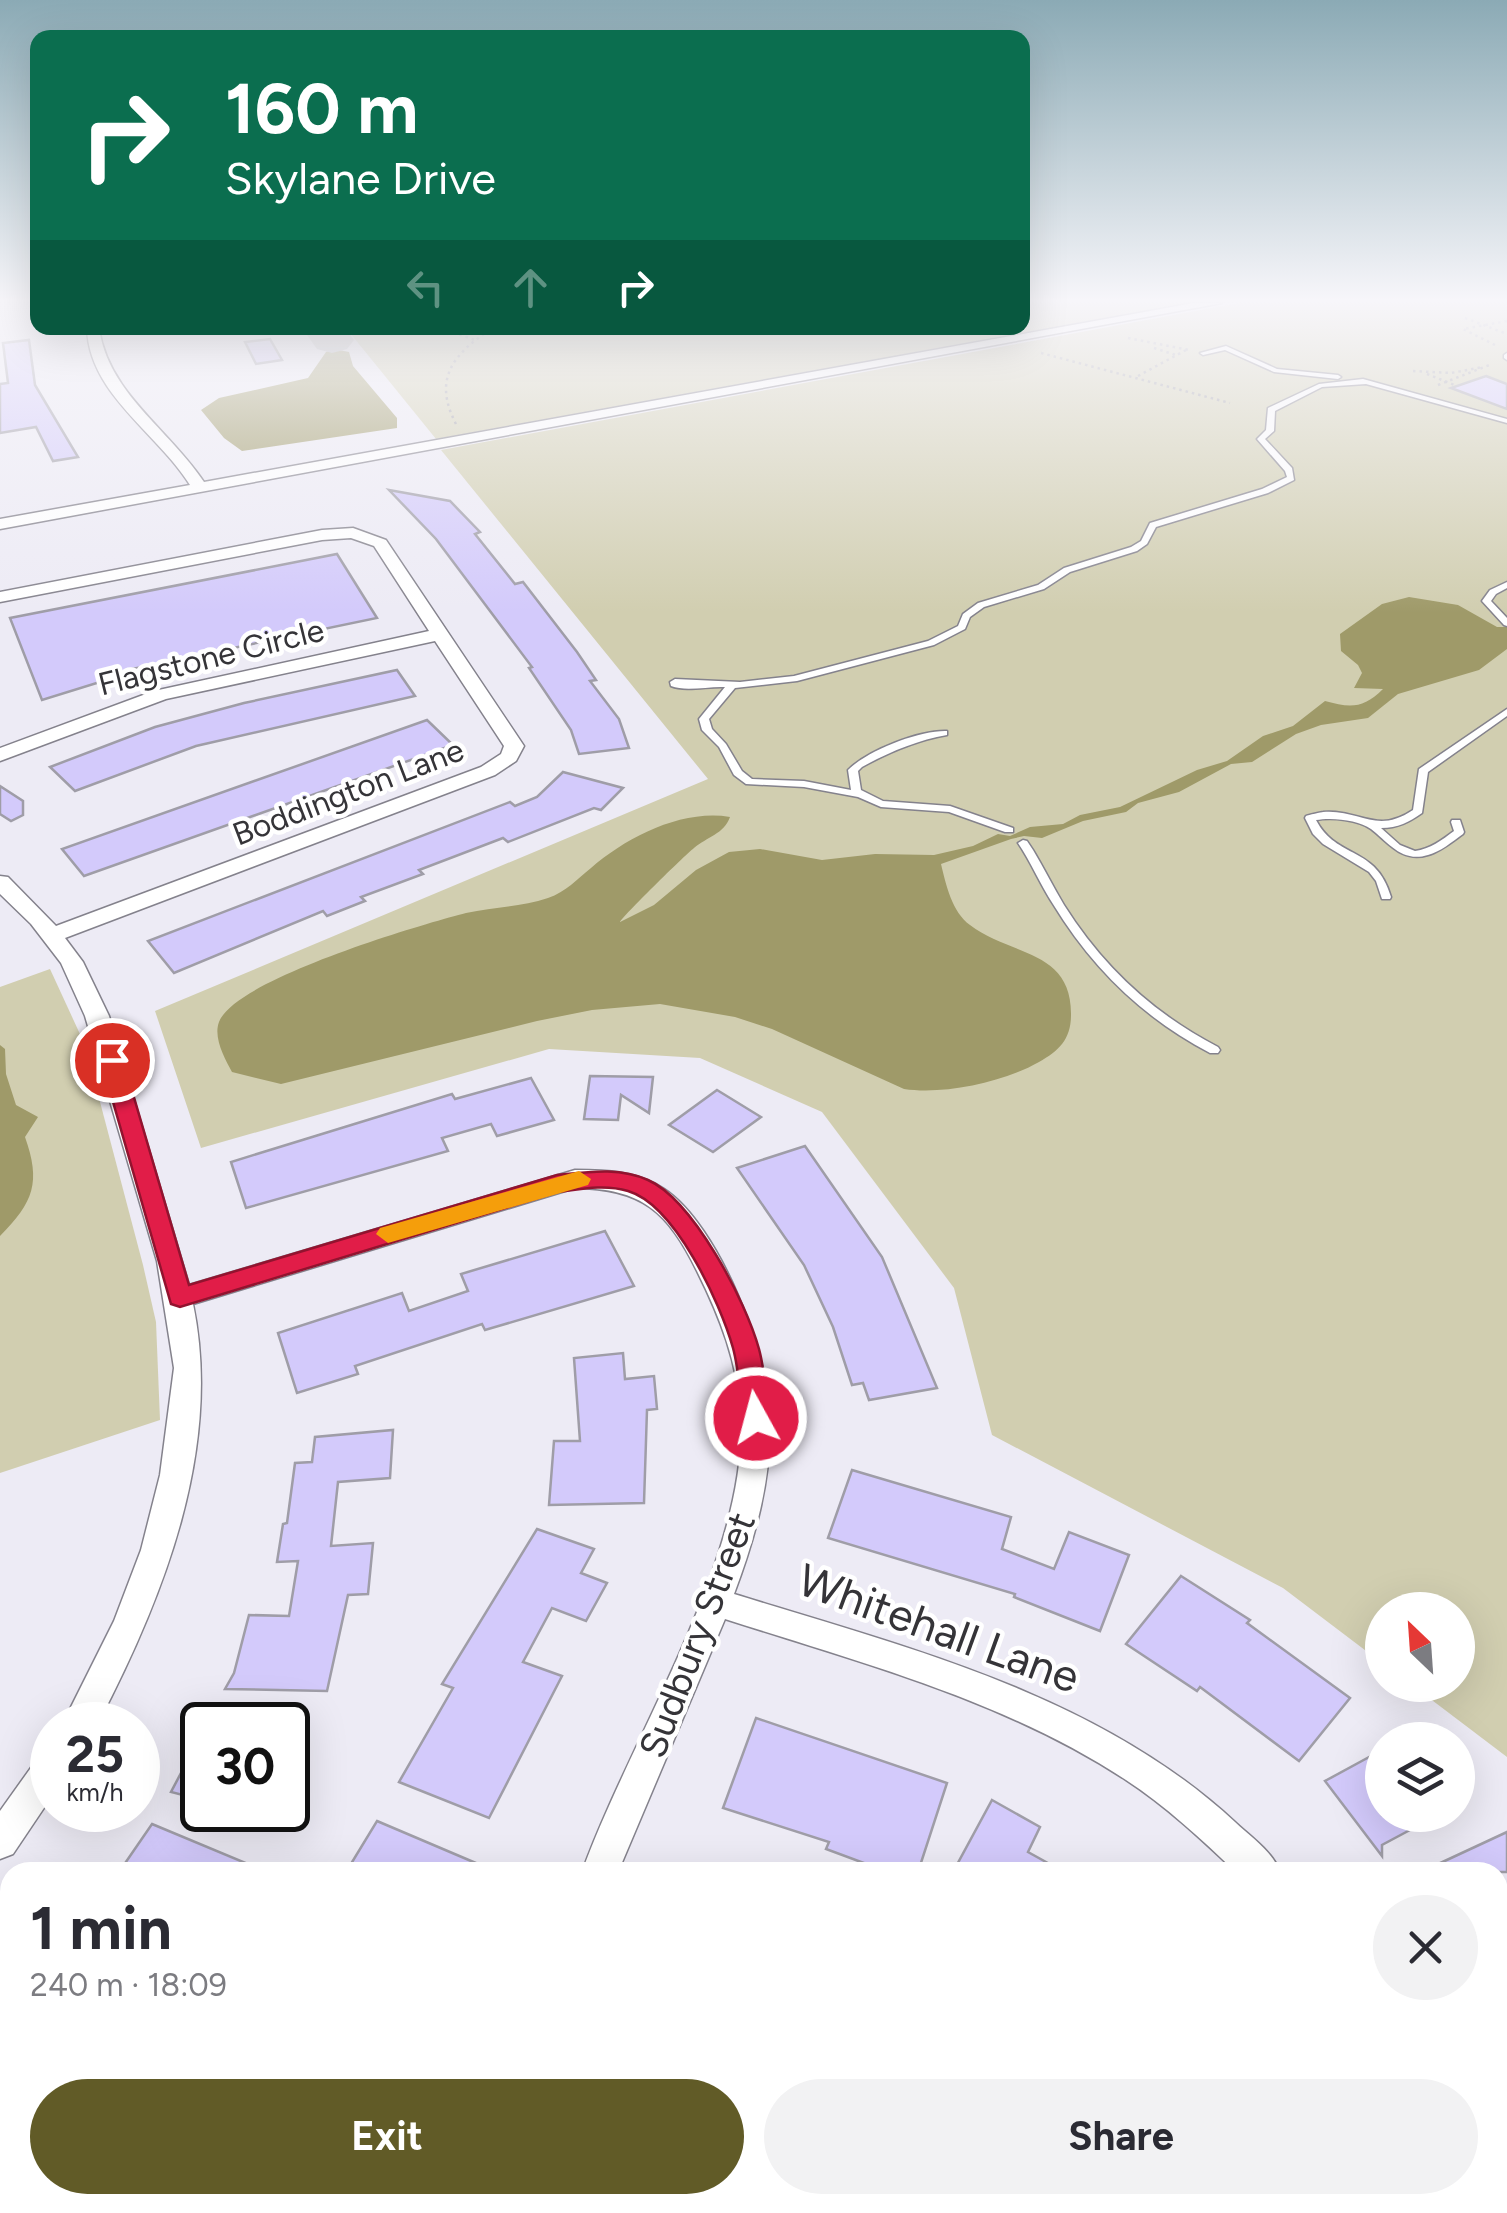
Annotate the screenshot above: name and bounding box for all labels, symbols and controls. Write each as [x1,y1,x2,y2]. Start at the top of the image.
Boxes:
text: 160 m [225,66,418,151]
icon: right [60,70,190,200]
text: Skylane Drive [225,151,496,205]
icon: left [398,260,453,315]
icon: ahead [503,260,558,315]
icon: right [608,260,663,315]
street label: Flagstone Circle [94,611,328,703]
street label: Boddington Lane [227,730,469,854]
pin [70,1018,155,1103]
icon: arrive [85,1033,140,1088]
position arrow [704,1366,808,1470]
street label: Sudbury Street [629,1506,765,1764]
street label: Whitehall Lane [791,1552,1087,1704]
north arrow [1365,1592,1475,1702]
map controls [1365,1592,1475,1832]
speed limit sign: 30 [180,1702,310,1832]
button: layers [1365,1722,1475,1832]
text: 25 [66,1724,124,1785]
text: km/h [66,1777,124,1807]
text: 1 min [30,1892,172,1964]
button: close [1373,1895,1478,2000]
text: 240 m · 18:09 [30,1966,227,2004]
button: Exit [30,2079,744,2194]
button: Share [764,2079,1478,2194]

